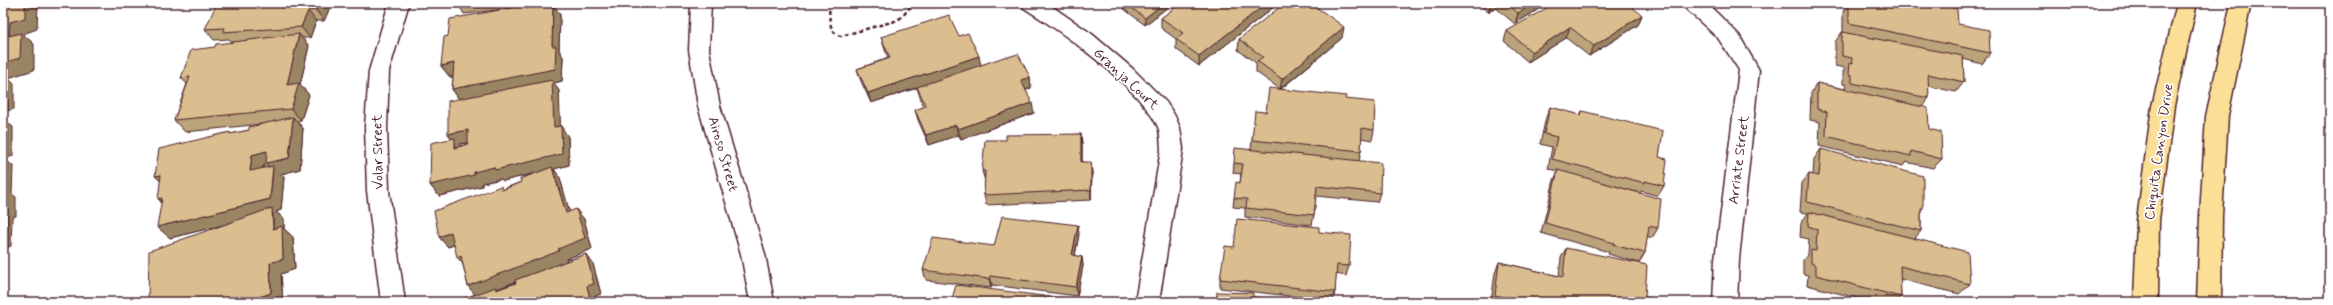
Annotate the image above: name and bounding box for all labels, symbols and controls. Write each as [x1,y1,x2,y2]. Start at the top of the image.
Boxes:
street label: Granja Court [1089,44,1163,115]
street label: Chiquita Canyon Drive [2141,83,2177,221]
street label: Volar Street [368,114,388,190]
street label: Airoso Street [704,114,742,194]
street label: Arriate Street [1725,114,1753,205]

